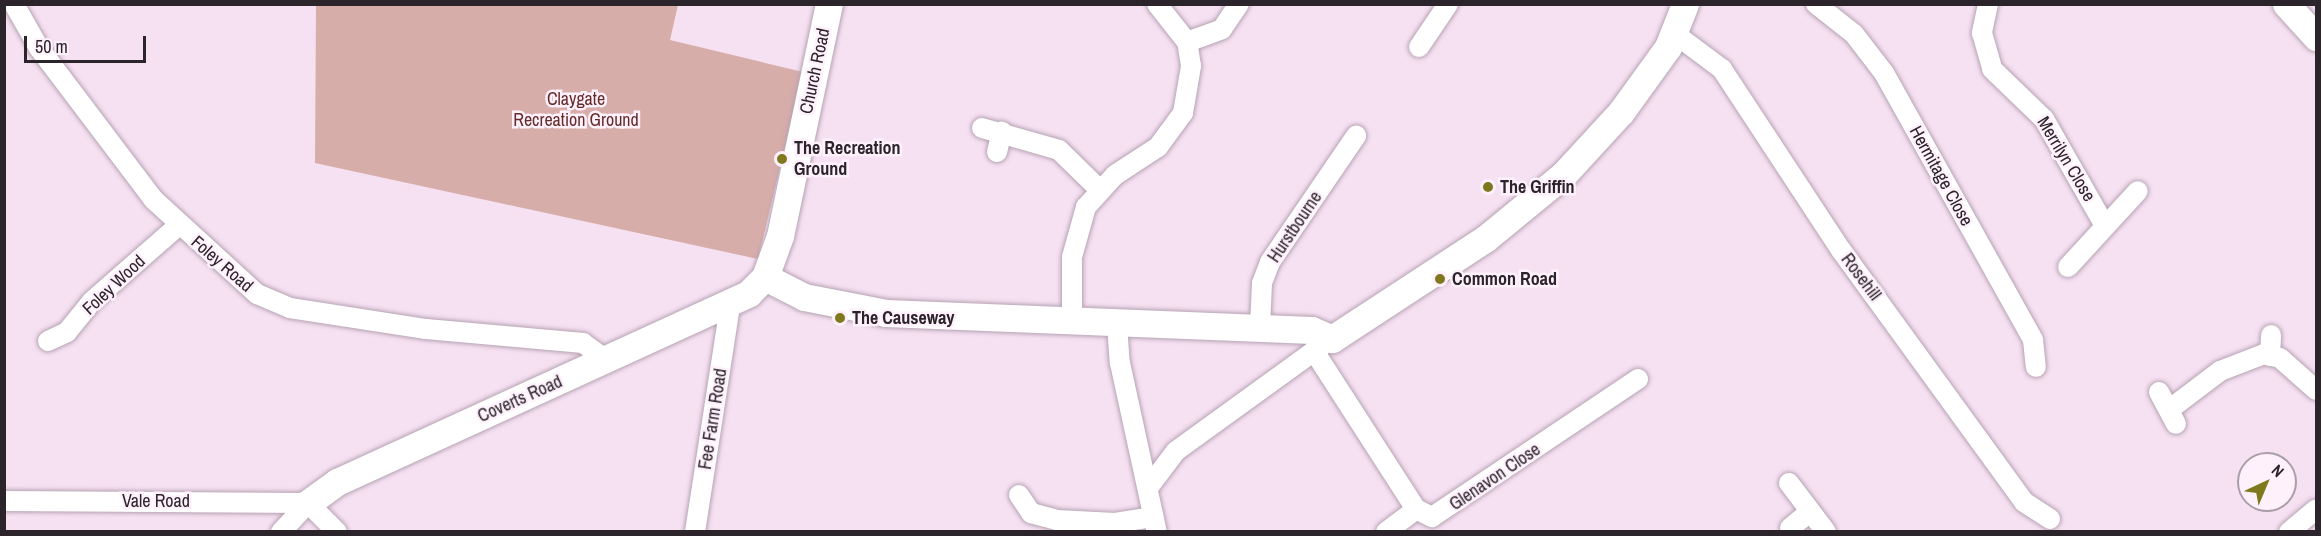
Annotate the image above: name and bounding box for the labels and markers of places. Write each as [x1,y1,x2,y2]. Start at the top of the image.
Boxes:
place label: The Recreation Ground [794,138,901,180]
marker: The Recreation Ground [775,152,789,166]
place label: The Griffin [1500,176,1575,198]
marker: The Griffin [1481,180,1495,194]
place label: Common Road [1452,268,1557,290]
marker: Common Road [1433,272,1447,286]
place label: The Causeway [852,307,955,329]
marker: The Causeway [833,311,847,325]

